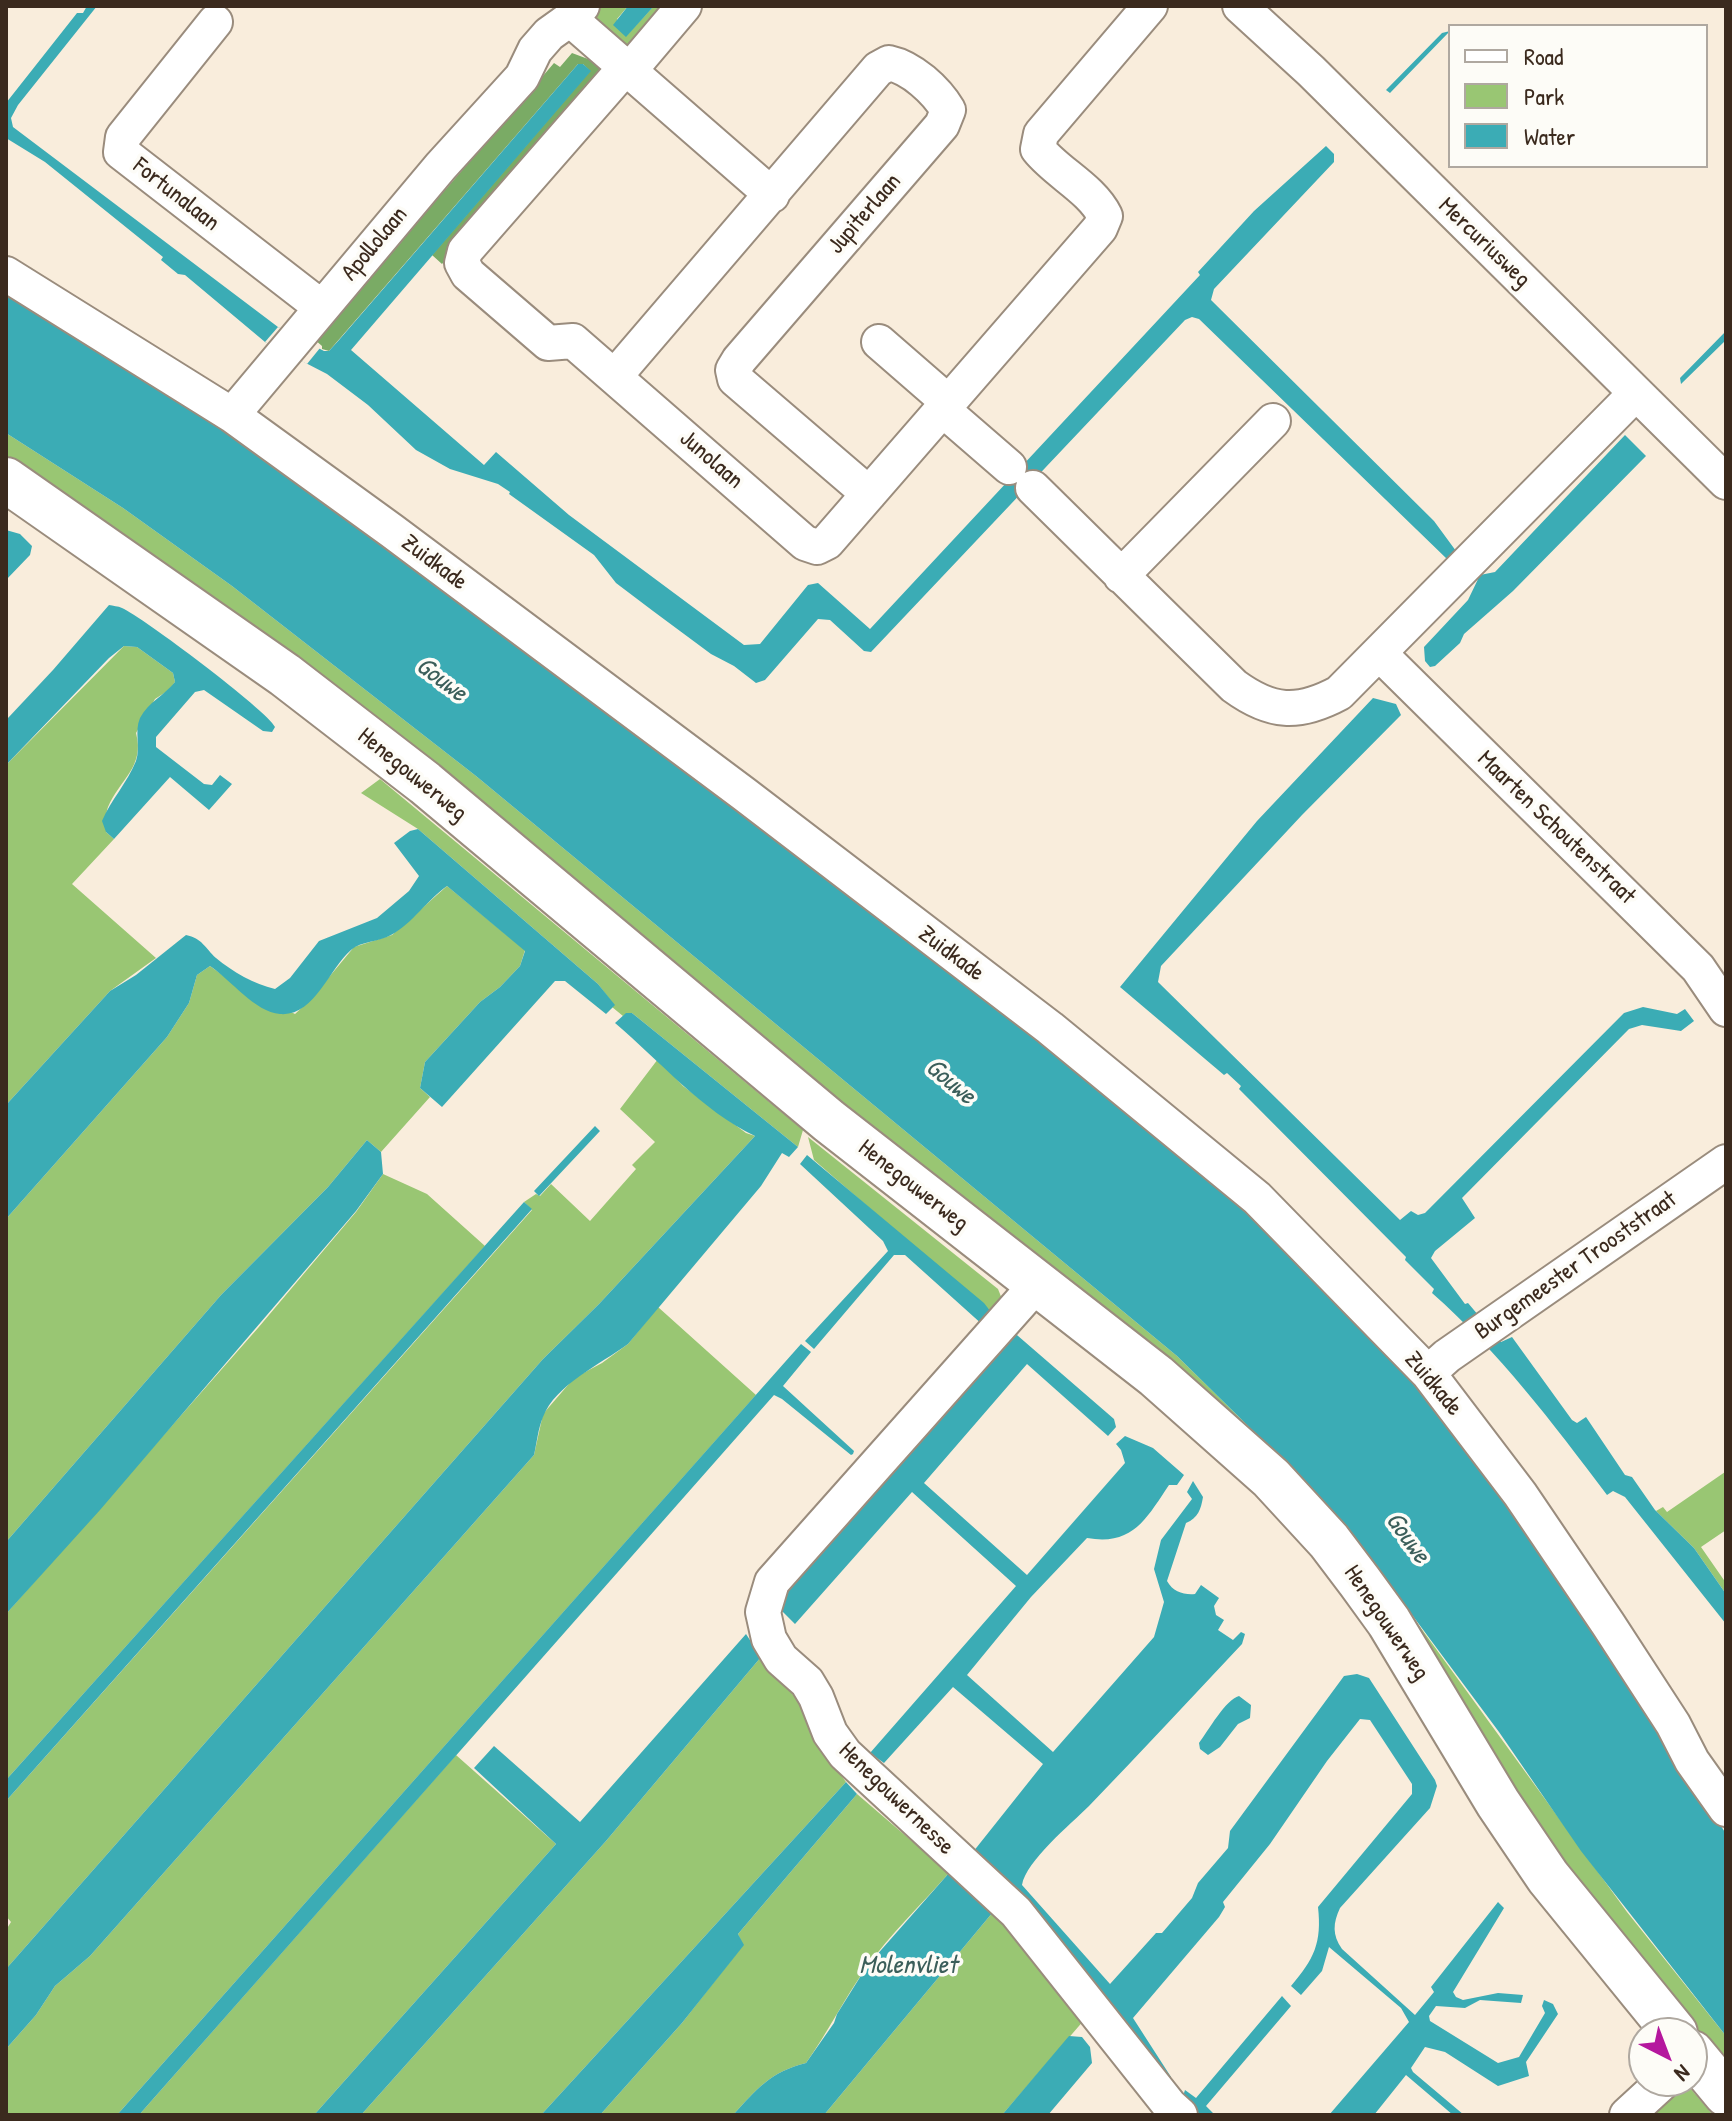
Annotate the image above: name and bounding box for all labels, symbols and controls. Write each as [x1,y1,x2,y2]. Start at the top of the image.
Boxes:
legend [1448,24,1708,168]
text: Road [1524,40,1563,72]
text: Park [1524,80,1564,112]
text: Water [1524,120,1575,152]
street label: Fortunalaan [127,152,225,238]
street label: Jupiterlaan [822,168,908,260]
street label: Mercuriusweg [1432,192,1536,294]
street label: Apollolaan [336,201,414,287]
street label: Junolaan [673,425,749,495]
street label: Zuidkade [395,529,473,597]
water label: Gouwe [409,651,473,709]
street label: Henegouwerweg [351,722,473,828]
street label: Maarten Schoutenstraat [1471,745,1641,911]
street label: Zuidkade [912,920,990,988]
water label: Gouwe [919,1052,981,1112]
street label: Henegouwerweg [852,1134,974,1238]
street label: Burgemeester Trooststraat [1470,1185,1682,1347]
street label: Zuidkade [1398,1346,1468,1422]
water label: Gouwe [1378,1506,1436,1570]
street label: Henegouwerweg [1337,1560,1435,1686]
street label: Henegouwernesse [832,1737,960,1861]
water label: Molenvliet [859,1950,957,1982]
north arrow [1628,2017,1708,2097]
text: N [1668,2058,1697,2088]

